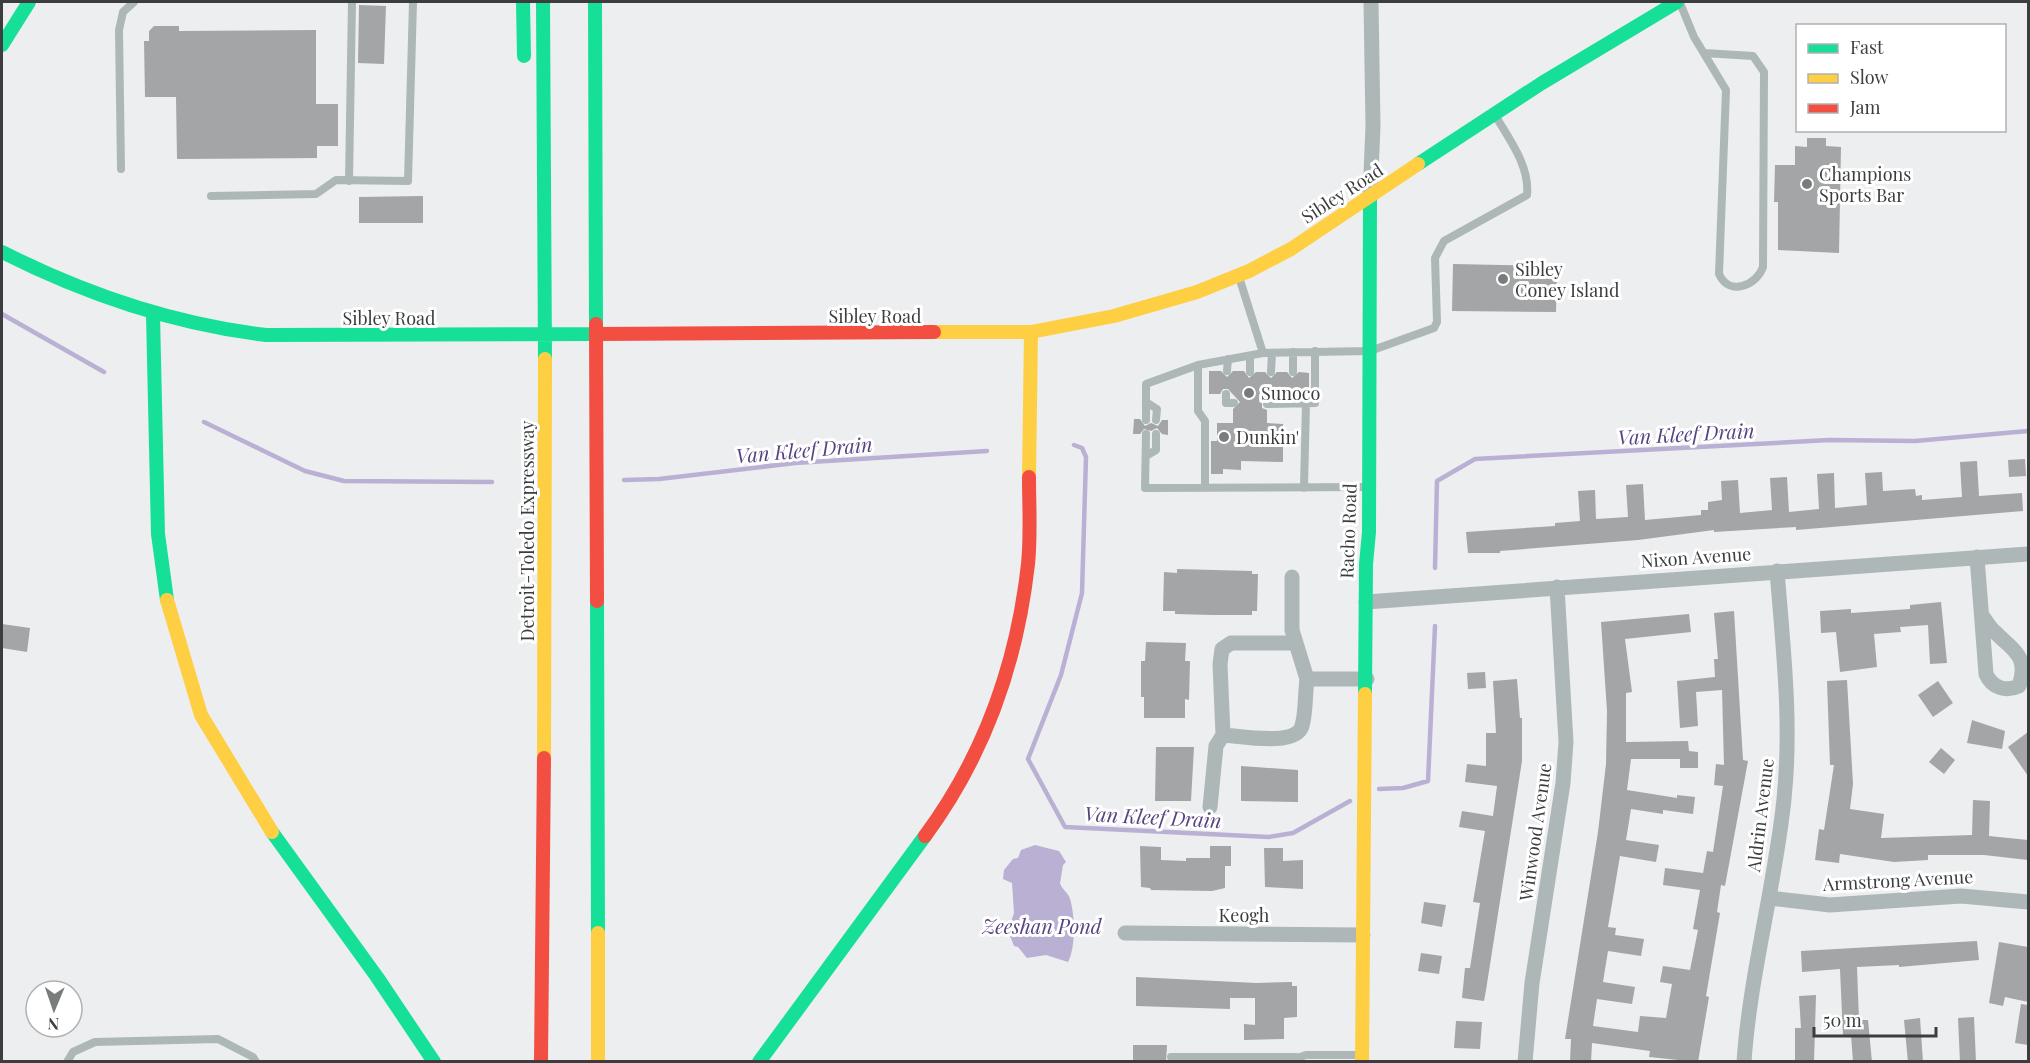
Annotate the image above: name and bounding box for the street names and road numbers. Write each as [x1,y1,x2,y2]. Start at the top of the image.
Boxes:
street label: Sibley Road [1297,157,1388,228]
street label: Sibley Road [829,304,922,328]
street label: Sibley Road [343,306,436,330]
street label: Detroit-Toledo Expressway [515,421,539,641]
street label: Racho Road [1334,482,1362,579]
street label: Nixon Avenue [1640,541,1752,573]
street label: Aldrin Avenue [1741,757,1779,874]
street label: Winwood Avenue [1513,762,1557,903]
street label: Armstrong Avenue [1821,864,1974,896]
street label: Keogh [1219,903,1270,927]

